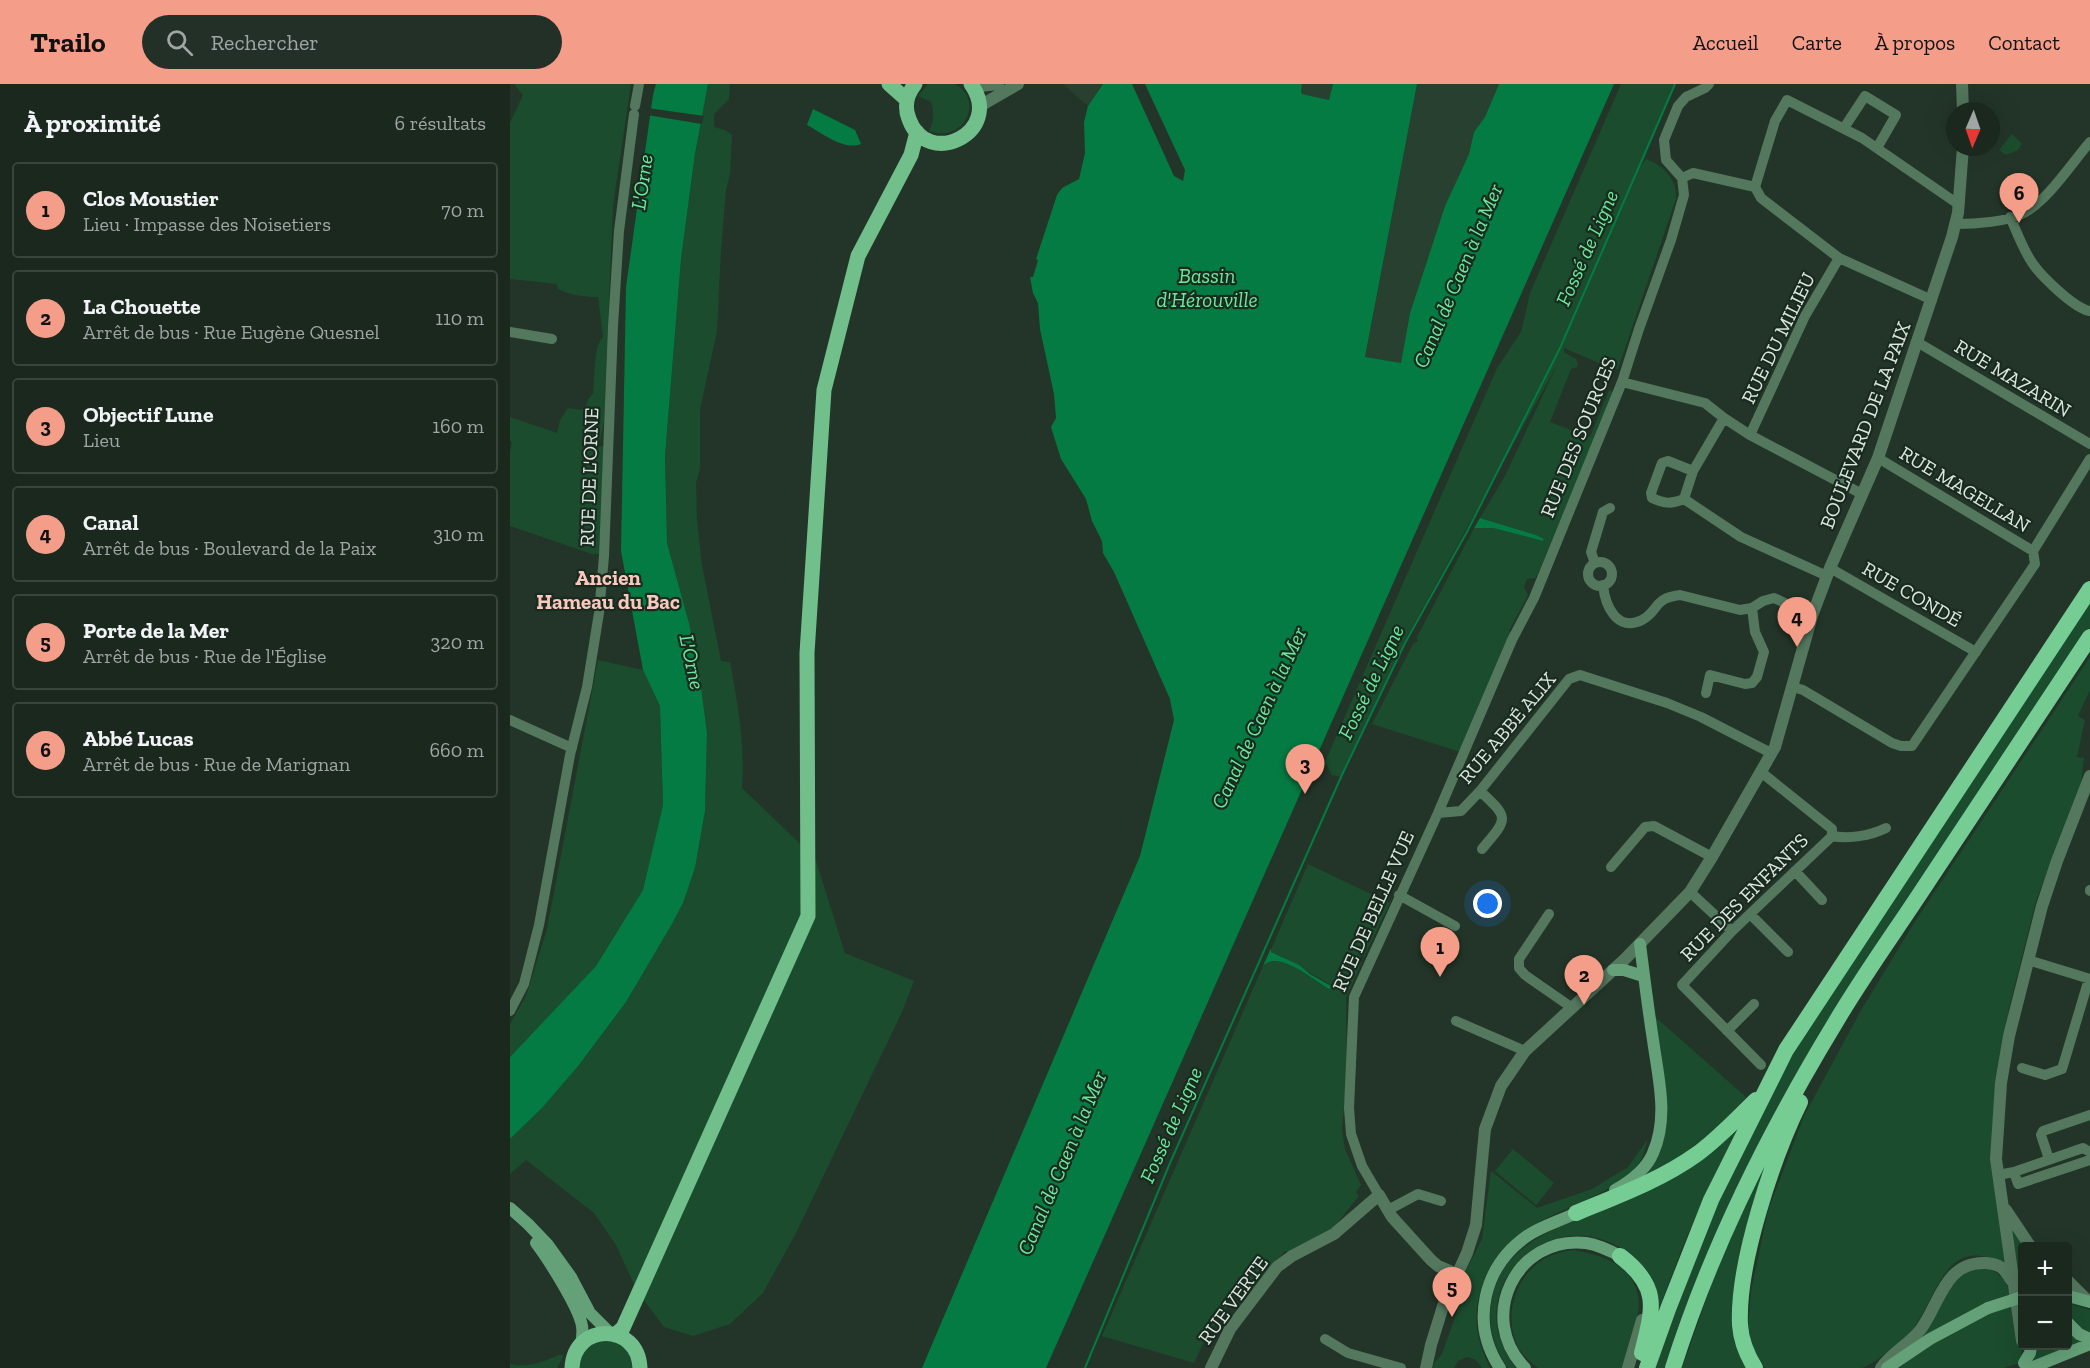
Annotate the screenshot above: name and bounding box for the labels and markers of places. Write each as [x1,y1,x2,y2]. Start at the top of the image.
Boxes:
pin: 6 [2000,174,2038,223]
pin: 4 [1778,598,1816,647]
pin: 3 [1286,744,1324,794]
pin: 1 [1420,928,1460,977]
pin: 2 [1564,956,1604,1005]
pin: 5 [1432,1268,1472,1317]

